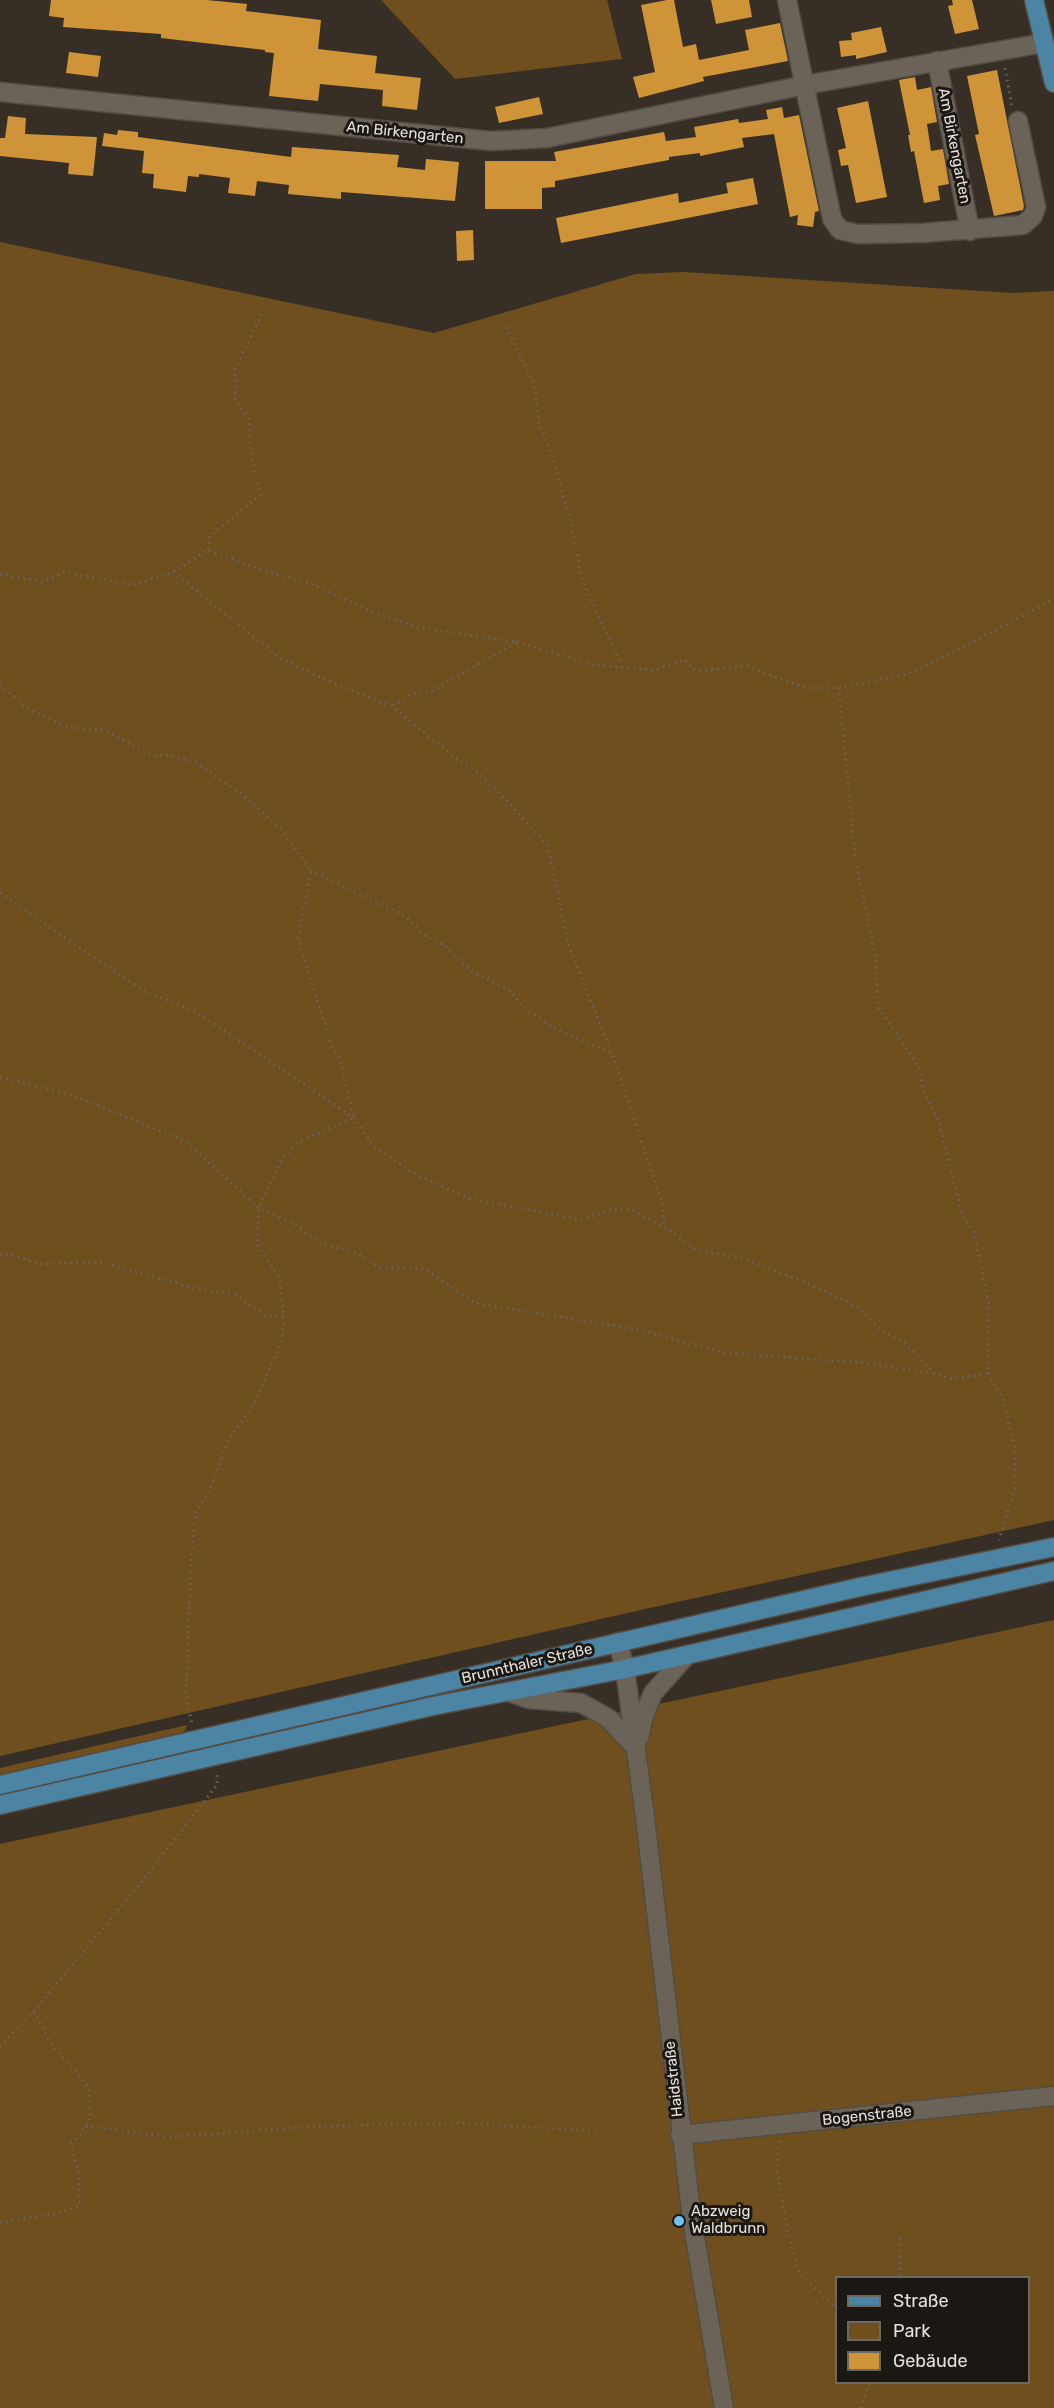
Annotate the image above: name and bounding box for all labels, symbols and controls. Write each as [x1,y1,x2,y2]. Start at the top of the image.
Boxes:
street label: Am Birkengarten [934,87,974,205]
street label: Am Birkengarten [346,118,464,148]
street label: Brunnthaler Straße [460,1640,594,1688]
street label: Haidstraße [661,2040,687,2118]
street label: Bogenstraße [821,2102,913,2130]
place label: Abzweig Waldbrunn [691,2203,765,2238]
marker: Abzweig Waldbrunn [672,2214,686,2228]
legend [835,2276,1030,2384]
text: Straße [893,2290,949,2312]
text: Park [893,2320,930,2342]
text: Gebäude [893,2350,968,2372]

